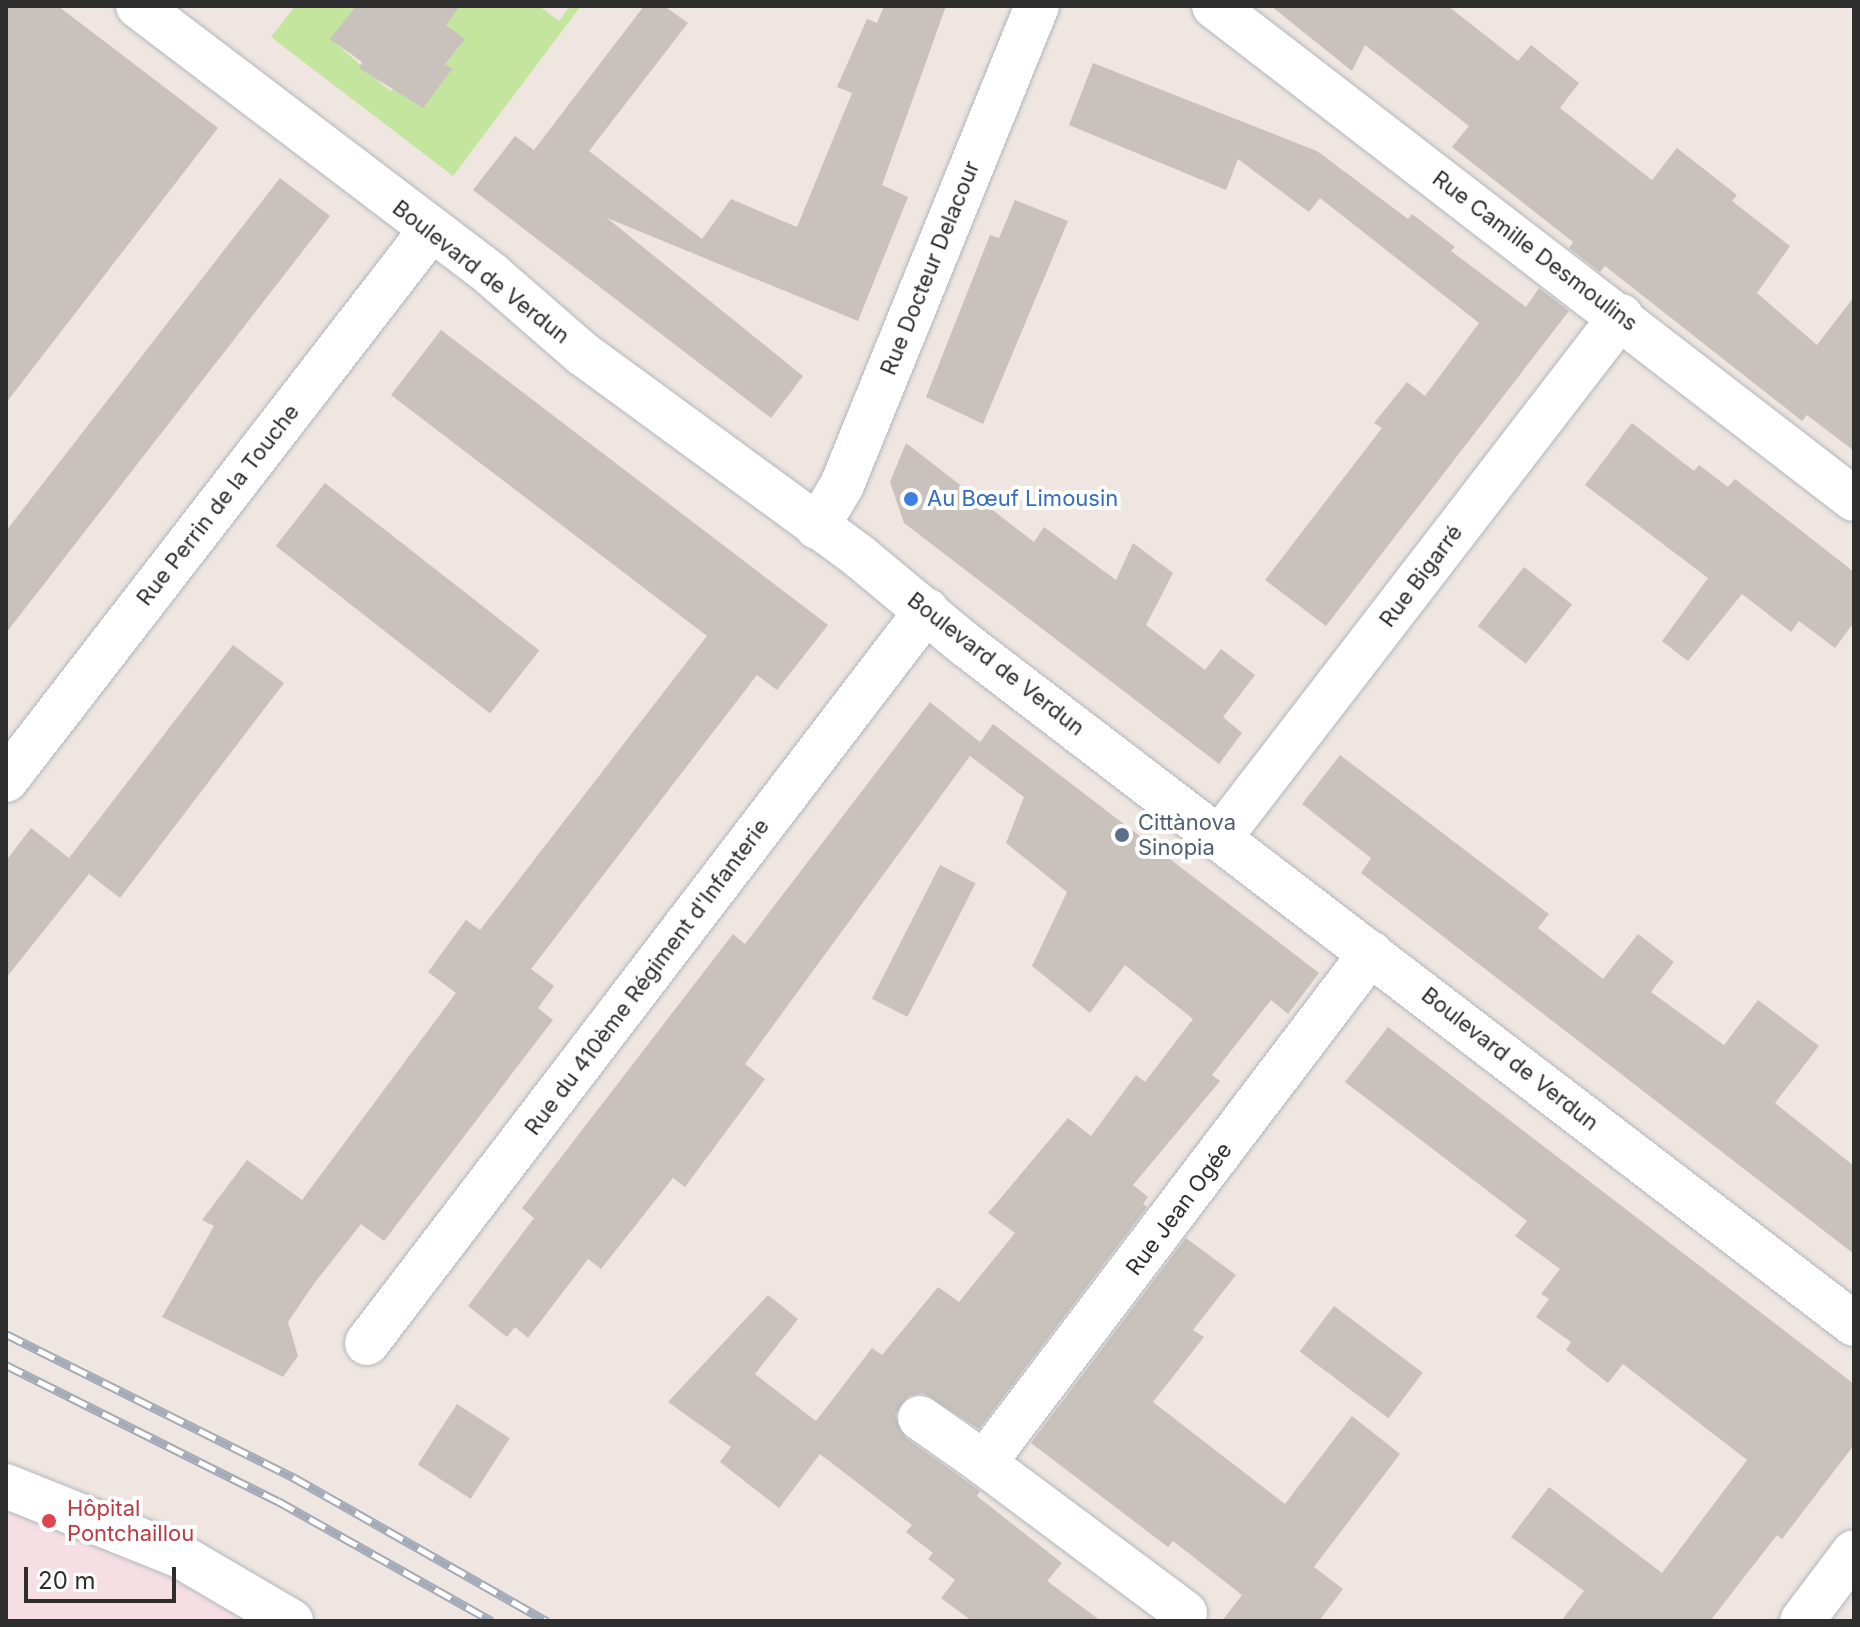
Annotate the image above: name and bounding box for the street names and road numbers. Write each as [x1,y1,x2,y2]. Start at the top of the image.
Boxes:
street label: Rue Docteur Delacour [875,157,985,379]
street label: Rue Camille Desmoulins [1427,165,1643,337]
street label: Boulevard de Verdun [387,195,575,349]
street label: Rue Perrin de la Touche [131,399,305,611]
street label: Rue Bigarré [1374,520,1468,632]
street label: Boulevard de Verdun [902,587,1090,741]
street label: Rue du 410ème Régiment d'Infanterie [519,814,775,1140]
street label: Boulevard de Verdun [1416,982,1604,1136]
street label: Rue Jean Ogée [1121,1137,1237,1281]

